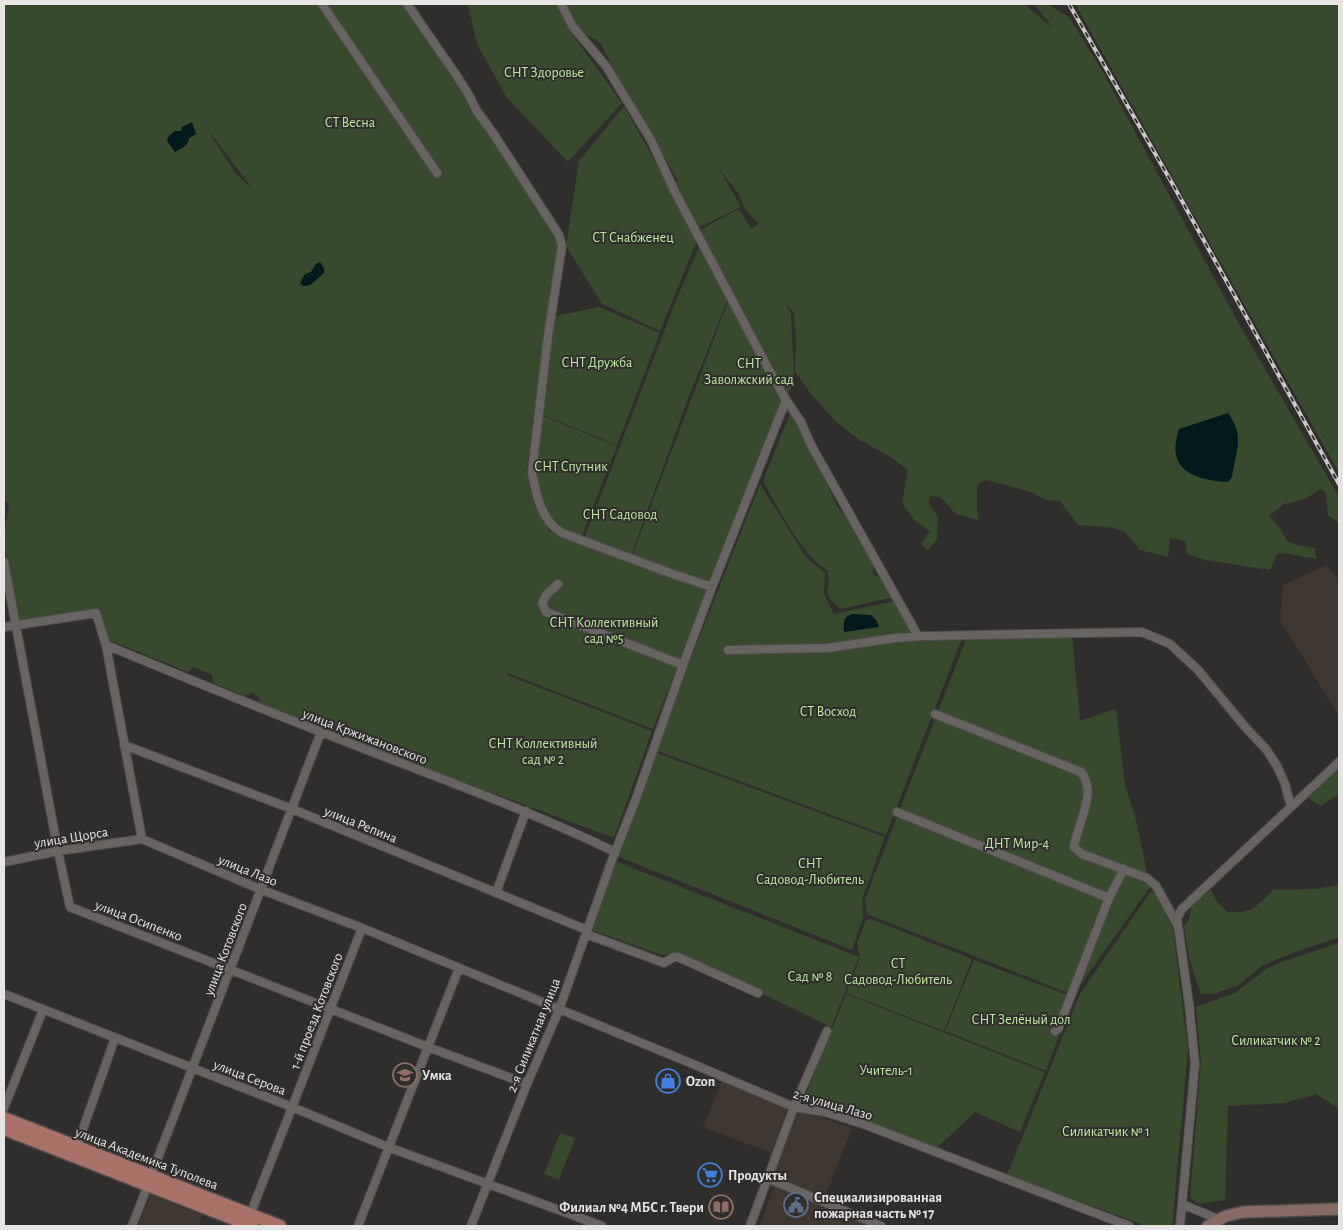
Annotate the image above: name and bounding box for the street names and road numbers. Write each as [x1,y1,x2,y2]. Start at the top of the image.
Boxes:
street label: улица Кржижановского [299,706,429,767]
street label: улица Репина [321,804,400,846]
street label: улица Щорса [32,825,110,851]
street label: улица Лазо [215,852,279,889]
street label: улица Осипенко [92,898,184,944]
street label: улица Котовского [202,901,250,998]
street label: 1-й проезд Котовского [288,951,346,1072]
street label: 2-я Силикатная улица [505,976,563,1094]
street label: улица Серова [211,1057,288,1098]
street label: 2-я улица Лазо [791,1087,874,1123]
street label: улица Академика Туполева [72,1125,221,1193]

